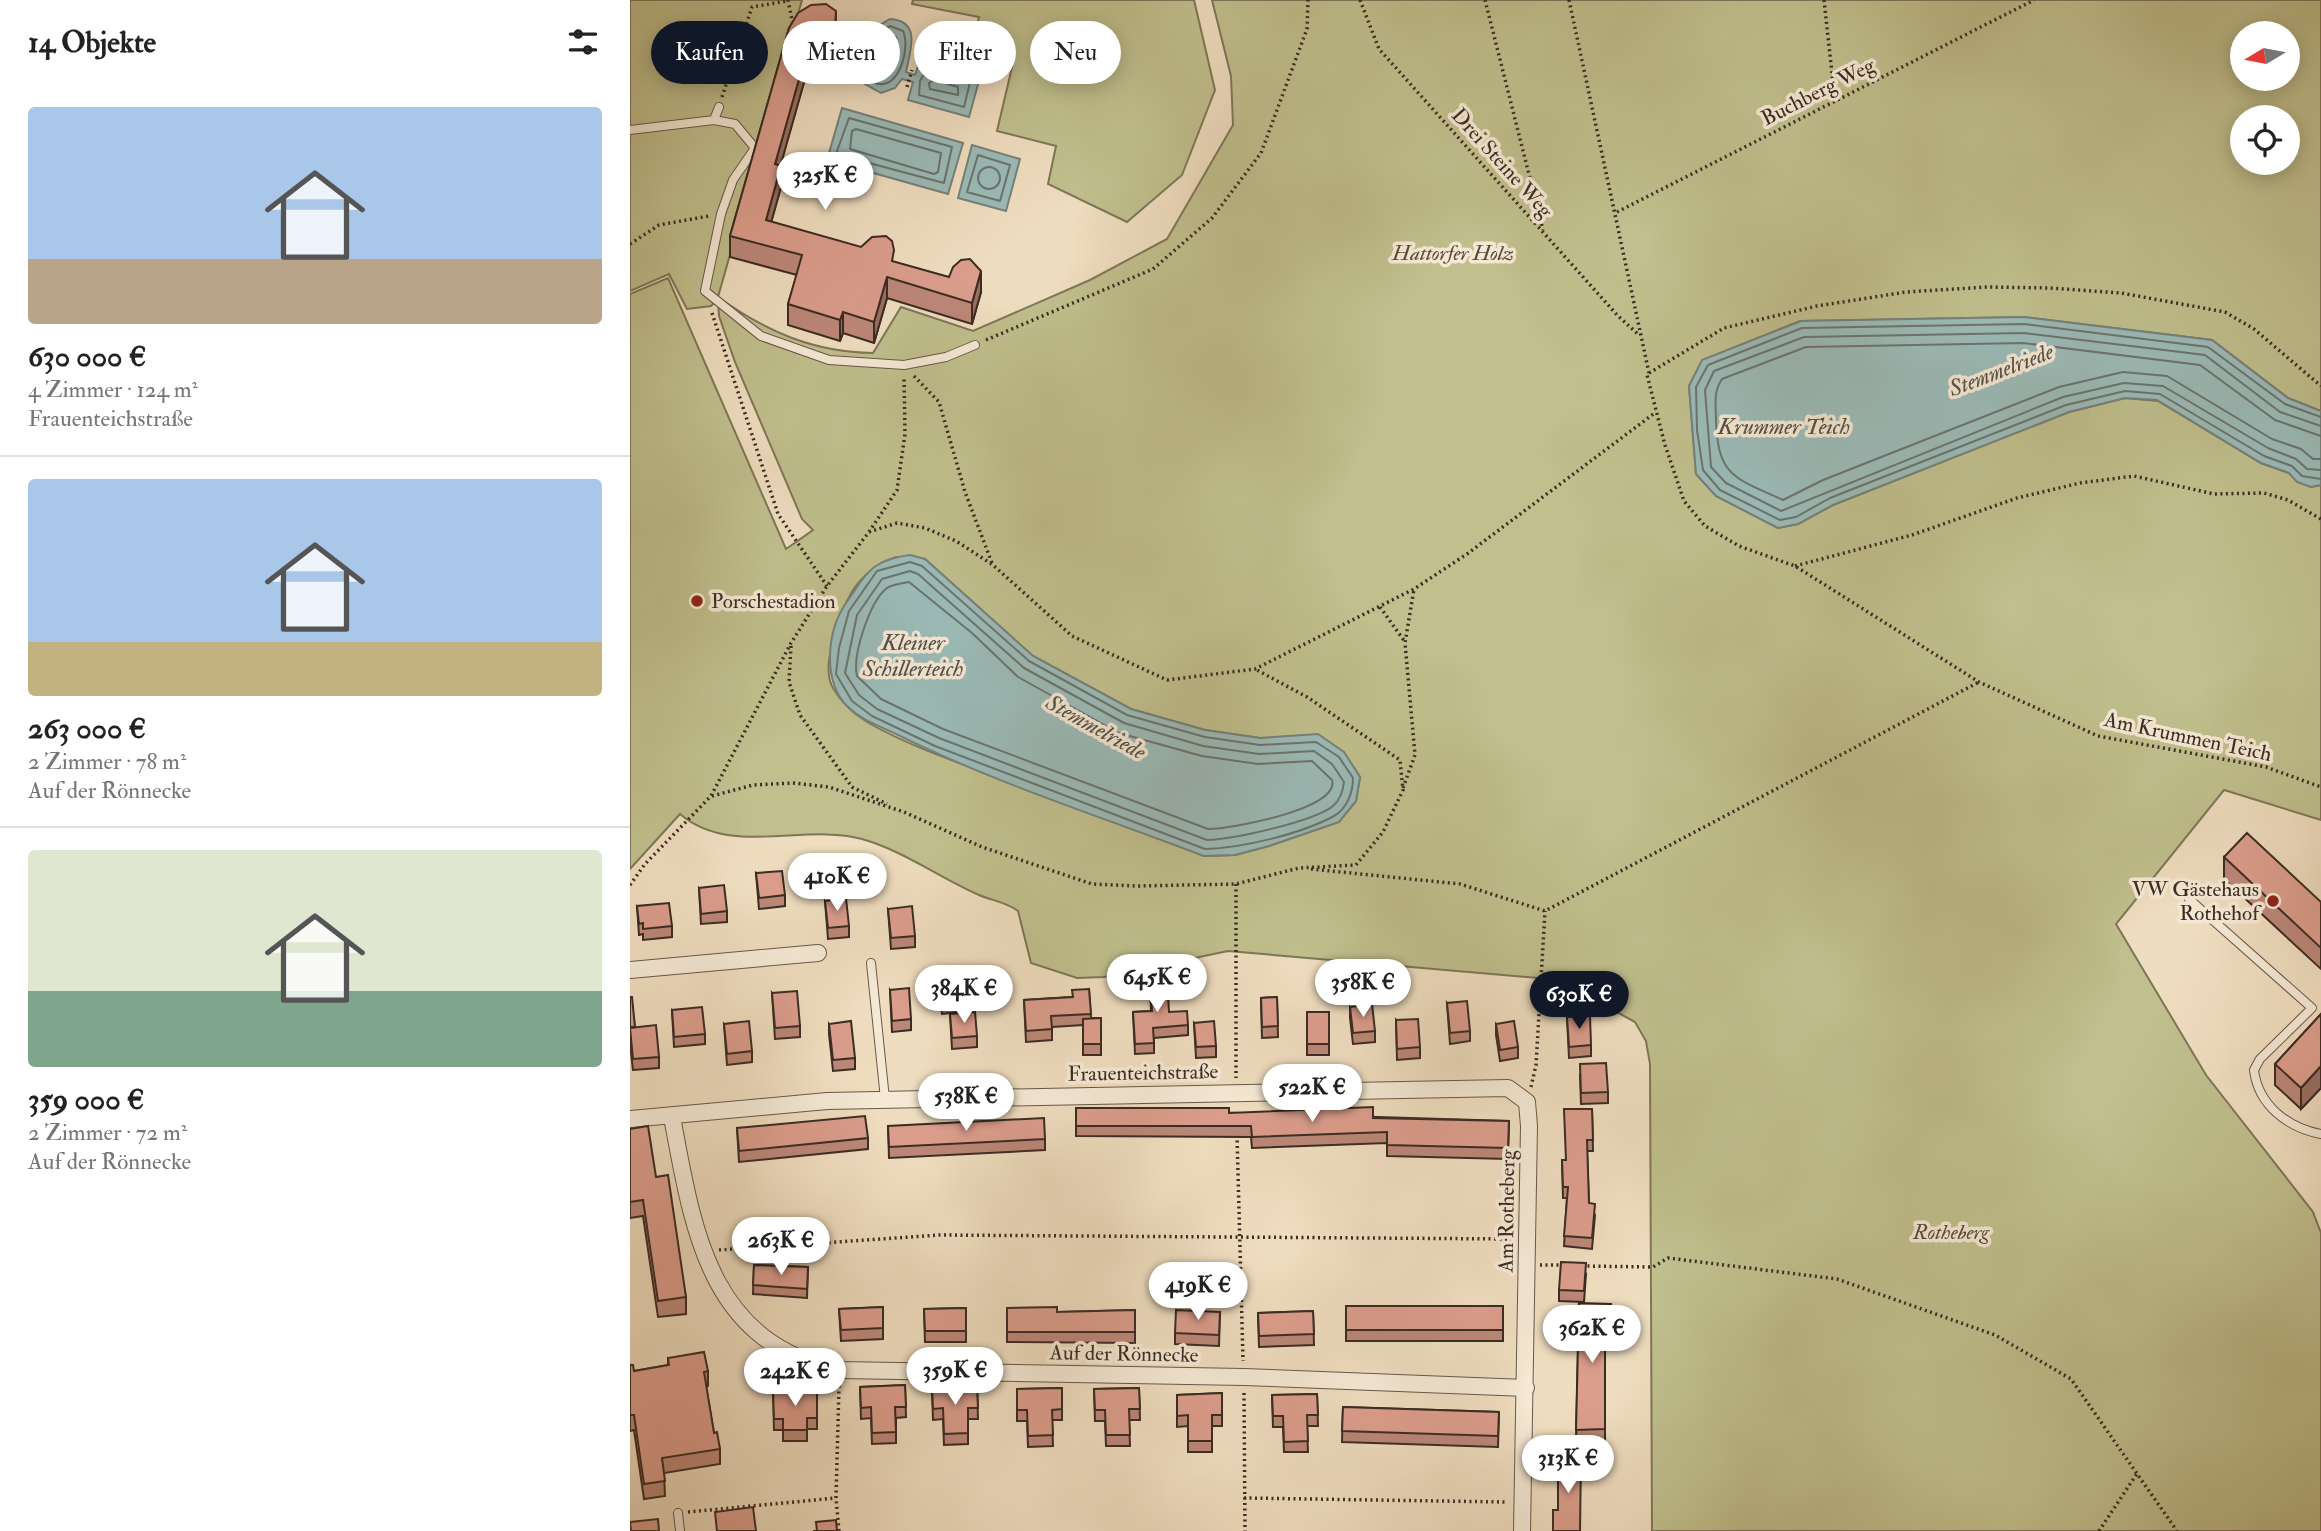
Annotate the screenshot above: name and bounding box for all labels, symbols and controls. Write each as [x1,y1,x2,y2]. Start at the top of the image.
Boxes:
chip: Kaufen [651,21,768,84]
chip: Mieten [782,21,900,84]
chip: Filter [914,21,1016,84]
chip: Neu [1030,21,1121,84]
north arrow [2230,21,2300,91]
map controls [2230,21,2300,175]
icon: filters [564,23,602,61]
text: 14 Objekte [28,24,156,61]
street label: Buchberg Weg [1757,51,1880,132]
street label: Drei Steine Weg [1445,102,1559,224]
button: locate [2230,105,2300,175]
icon: home [252,152,378,278]
pin: 325K € [768,152,882,212]
text: 325K € [793,160,857,189]
park label: Hattorfer Holz [1391,240,1514,267]
water label: Stemmelriede [1944,337,2058,404]
text: 630 000 € [28,338,146,375]
text: 4 Zimmer · 124 m² [28,375,198,404]
text: Frauenteichstraße [28,404,193,433]
water label: Krummer Teich [1717,412,1850,441]
icon: home [252,524,378,650]
place label: Porschestadion [711,588,836,615]
marker: Porschestadion [689,593,705,609]
water label: Kleiner Schillerteich [862,628,963,683]
water label: Stemmelriede [1040,687,1151,766]
street label: Am Krummen Teich [2101,706,2274,768]
text: 263 000 € [28,710,146,747]
text: 2 Zimmer · 78 m² [28,747,186,776]
text: Auf der Rönnecke [28,776,191,805]
pin: 410K € [780,853,894,913]
text: 410K € [804,861,870,890]
place label: VW Gästehaus Rothehof [2132,876,2262,927]
marker: VW Gästehaus Rothehof [2265,893,2281,909]
icon: home [252,895,378,1021]
pin: 645K € [1100,954,1214,1014]
pin: 358K € [1306,960,1420,1019]
text: 645K € [1123,962,1191,991]
pin: 384K € [907,965,1021,1025]
text: 358K € [1331,967,1395,996]
pin: 630K € [1522,972,1636,1031]
text: 384K € [931,973,997,1002]
text: 630K € [1546,979,1612,1008]
street label: Frauenteichstraße [1067,1058,1219,1088]
pin: 522K € [1255,1064,1369,1124]
text: 522K € [1278,1072,1346,1101]
pin: 538K € [909,1074,1023,1133]
text: 359 000 € [28,1081,144,1118]
text: 538K € [934,1081,998,1110]
text: 2 Zimmer · 72 m² [28,1118,187,1147]
text: Auf der Rönnecke [28,1147,191,1176]
street label: Am Rotheberg [1492,1149,1522,1274]
pin: 263K € [724,1218,838,1277]
park label: Rotheberg [1912,1219,1990,1246]
text: 263K € [748,1225,814,1254]
pin: 419K € [1141,1262,1255,1322]
text: 419K € [1165,1270,1231,1299]
pin: 362K € [1535,1306,1649,1365]
text: 362K € [1559,1313,1625,1342]
street label: Auf der Rönnecke [1048,1339,1199,1369]
pin: 242K € [738,1348,852,1408]
pin: 359K € [898,1348,1012,1407]
text: 359K € [922,1355,988,1384]
text: 242K € [760,1356,830,1385]
pin: 313K € [1511,1436,1625,1495]
text: 313K € [1538,1443,1598,1472]

